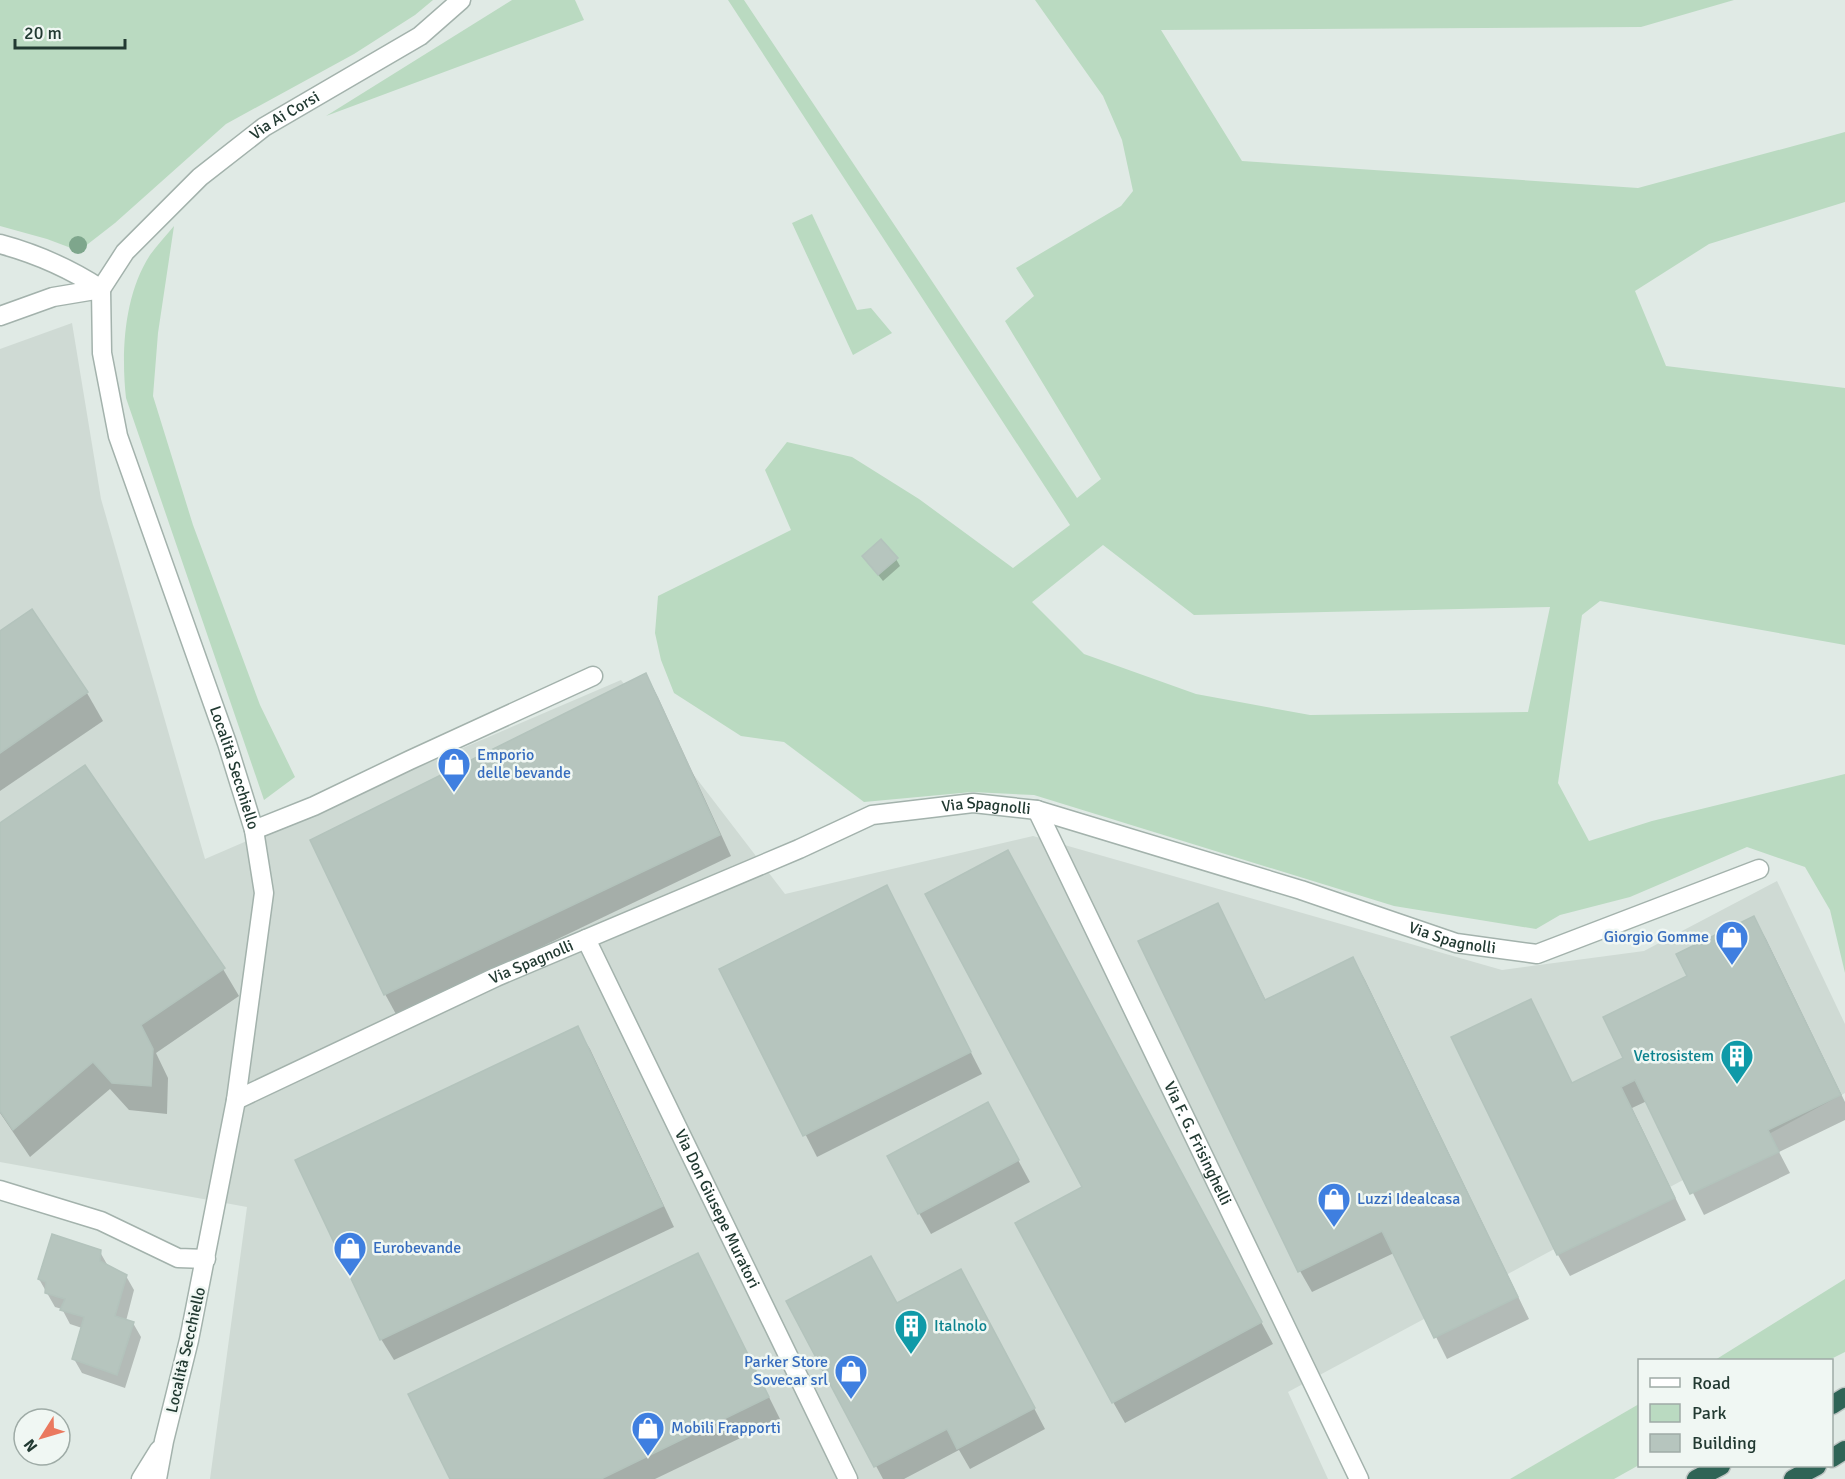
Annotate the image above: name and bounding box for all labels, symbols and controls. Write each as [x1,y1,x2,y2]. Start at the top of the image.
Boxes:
scale bar [15,12,124,50]
text: 20 m [24,22,62,44]
street label: Via Ai Corsi [246,87,323,144]
street label: Località Secchiello [205,703,263,832]
place label: Emporio delle bevande [477,745,571,783]
shop icon: Emporio delle bevande [436,746,472,793]
street label: Via Spagnolli [940,793,1032,819]
street label: Via Spagnolli [1406,917,1497,958]
shop icon: Giorgio Gomme [1714,919,1750,966]
place label: Giorgio Gomme [1604,927,1709,947]
street label: Via Spagnolli [486,935,577,989]
building icon: Vetrosistem [1719,1038,1755,1085]
place label: Vetrosistem [1634,1046,1714,1066]
street label: Via F. G. Frisinghelli [1159,1078,1236,1209]
street label: Via Don Giusepe Muratori [670,1126,764,1292]
shop icon: Luzzi Idealcasa [1316,1181,1352,1228]
place label: Luzzi Idealcasa [1357,1189,1460,1209]
shop icon: Eurobevande [332,1230,368,1277]
place label: Eurobevande [373,1238,461,1258]
street label: Località Secchiello [162,1285,210,1415]
building icon: Italnolo [893,1308,929,1355]
place label: Italnolo [934,1316,987,1336]
place label: Parker Store Sovecar srl [744,1352,828,1390]
shop icon: Parker Store Sovecar srl [833,1353,869,1400]
legend [1638,1359,1833,1467]
text: Road [1692,1372,1731,1394]
text: Park [1692,1402,1727,1424]
north arrow [12,1407,72,1467]
shop icon: Mobili Frapporti [630,1410,666,1457]
place label: Mobili Frapporti [671,1418,781,1438]
text: Building [1692,1432,1756,1454]
text: N [19,1435,42,1456]

